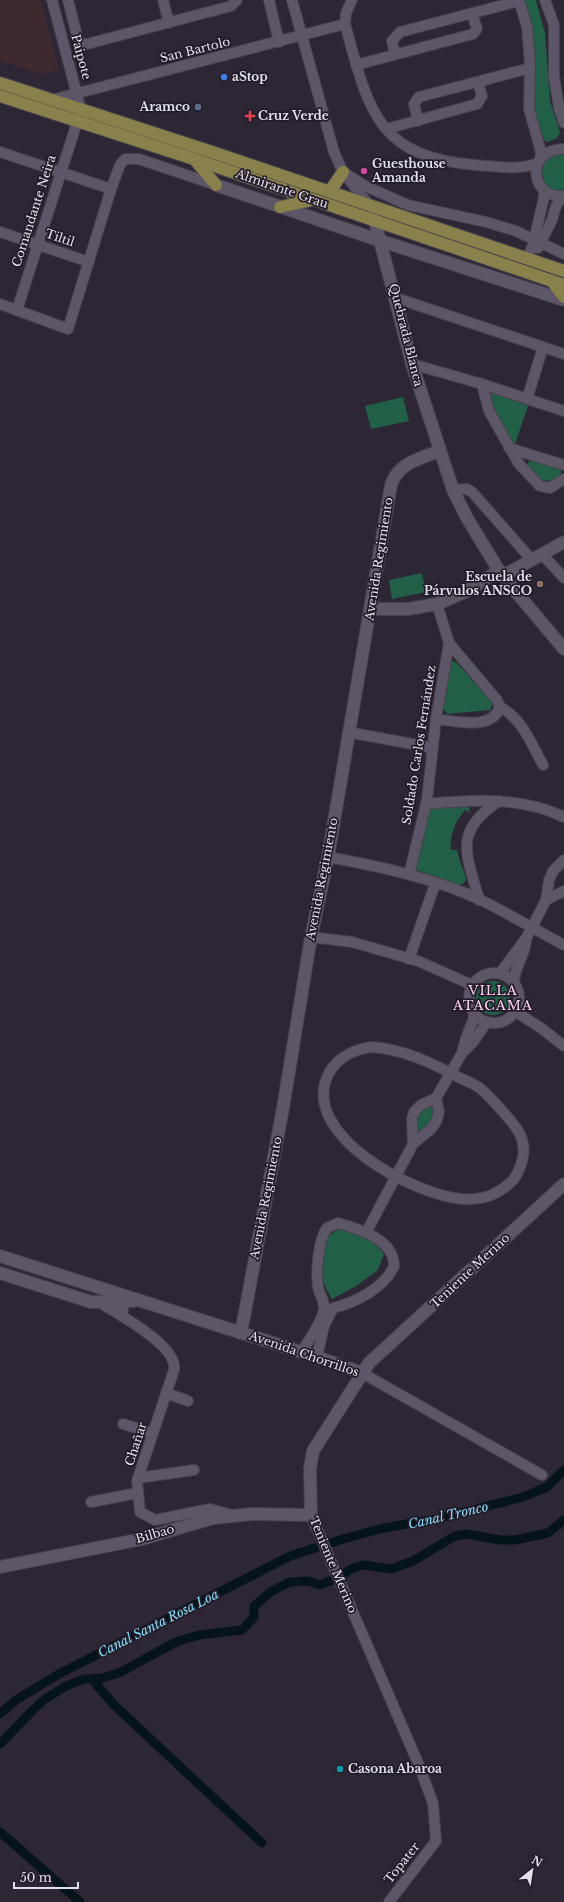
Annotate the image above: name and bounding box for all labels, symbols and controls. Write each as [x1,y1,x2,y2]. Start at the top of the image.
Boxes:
street label: Paipote [68,33,95,81]
street label: San Bartolo [158,34,232,65]
place label: aStop [232,69,268,84]
marker: aStop [219,72,229,82]
place label: Aramco [138,99,190,114]
marker: Aramco [193,102,203,112]
place label: Cruz Verde [258,108,329,123]
marker: Cruz Verde [245,111,255,121]
street label: Comandante Neira [8,153,59,269]
place label: Guesthouse Amanda [371,156,446,185]
street label: Almirante Grau [233,165,330,211]
marker: Guesthouse Amanda [359,166,369,176]
street label: Tiltil [44,226,77,249]
street label: Quebrada Blanca [386,282,427,388]
street label: Avenida Regimiento [361,496,396,623]
place label: Escuela de Párvulos ANSCO [424,569,532,598]
marker: Escuela de Párvulos ANSCO [535,579,545,589]
street label: Soldado Carlos Fernández [398,664,439,826]
street label: Avenida Regimiento [302,816,341,943]
district label: VILLA ATACAMA [452,982,533,1014]
street label: Avenida Regimiento [246,1135,285,1262]
street label: Teniente Merino [427,1230,513,1311]
street label: Avenida Chorrillos [246,1327,361,1379]
street label: Chañar [121,1420,150,1468]
water label: Canal Tronco [406,1498,490,1533]
street label: Teniente Merino [306,1514,361,1615]
street label: Bilbao [134,1521,176,1546]
water label: Canal Santa Rosa Loa [95,1586,222,1661]
place label: Casona Abaroa [348,1761,442,1776]
marker: Casona Abaroa [335,1764,345,1774]
street label: Topater [381,1839,422,1886]
north arrow [512,1850,552,1890]
text: N [529,1853,546,1870]
scale bar [14,1864,78,1890]
text: 50 m [20,1870,52,1885]

